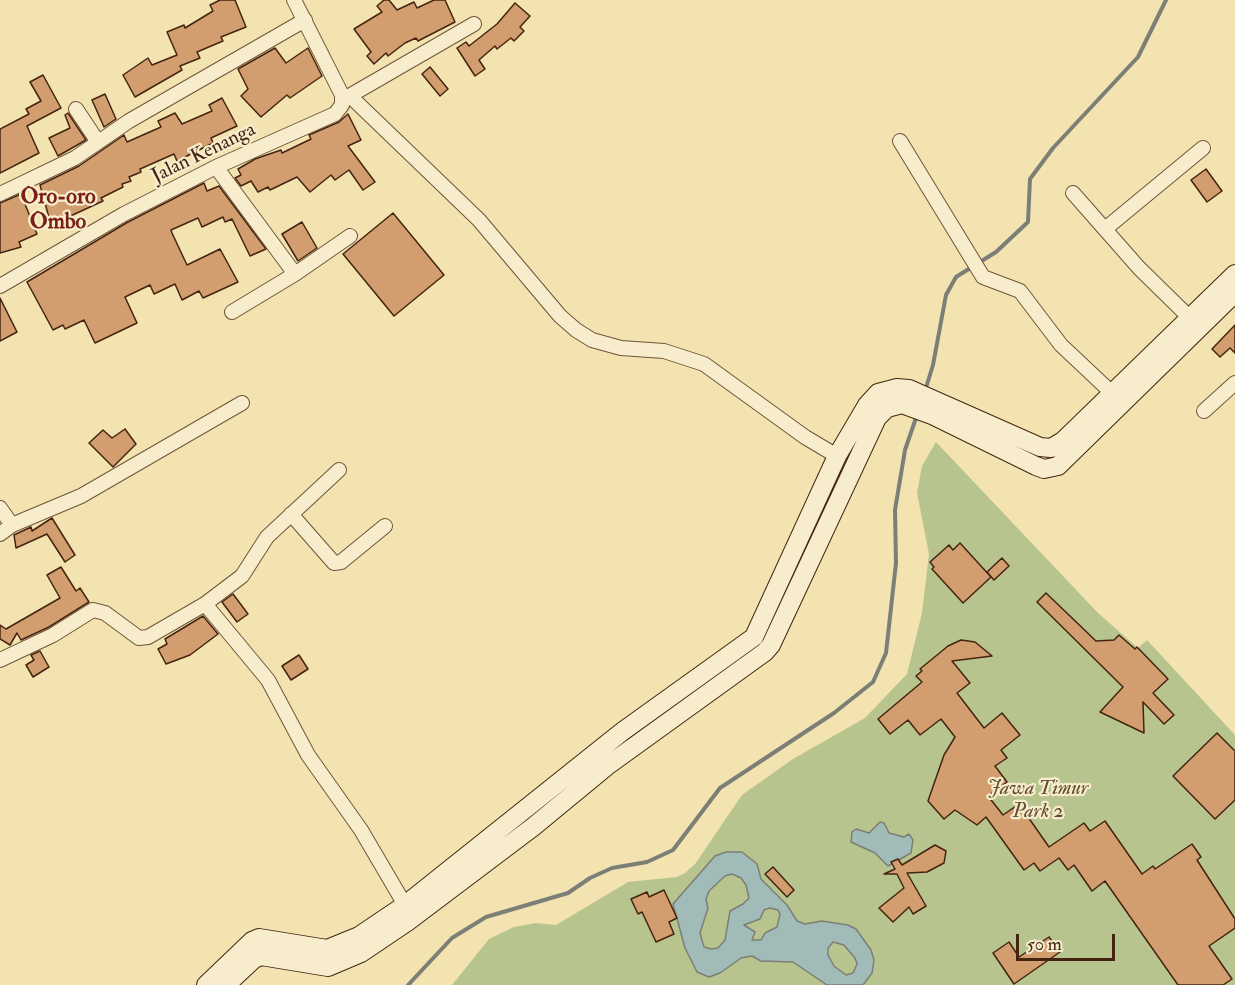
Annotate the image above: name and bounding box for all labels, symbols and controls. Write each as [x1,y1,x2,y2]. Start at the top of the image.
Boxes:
street label: Jalan Kenanga [148,119,260,189]
district label: Oro-oro Ombo [20,185,96,236]
park label: Jawa Timur Park 2 [988,778,1088,825]
scale bar [1019,922,1118,960]
text: 50 m [1027,933,1062,956]

